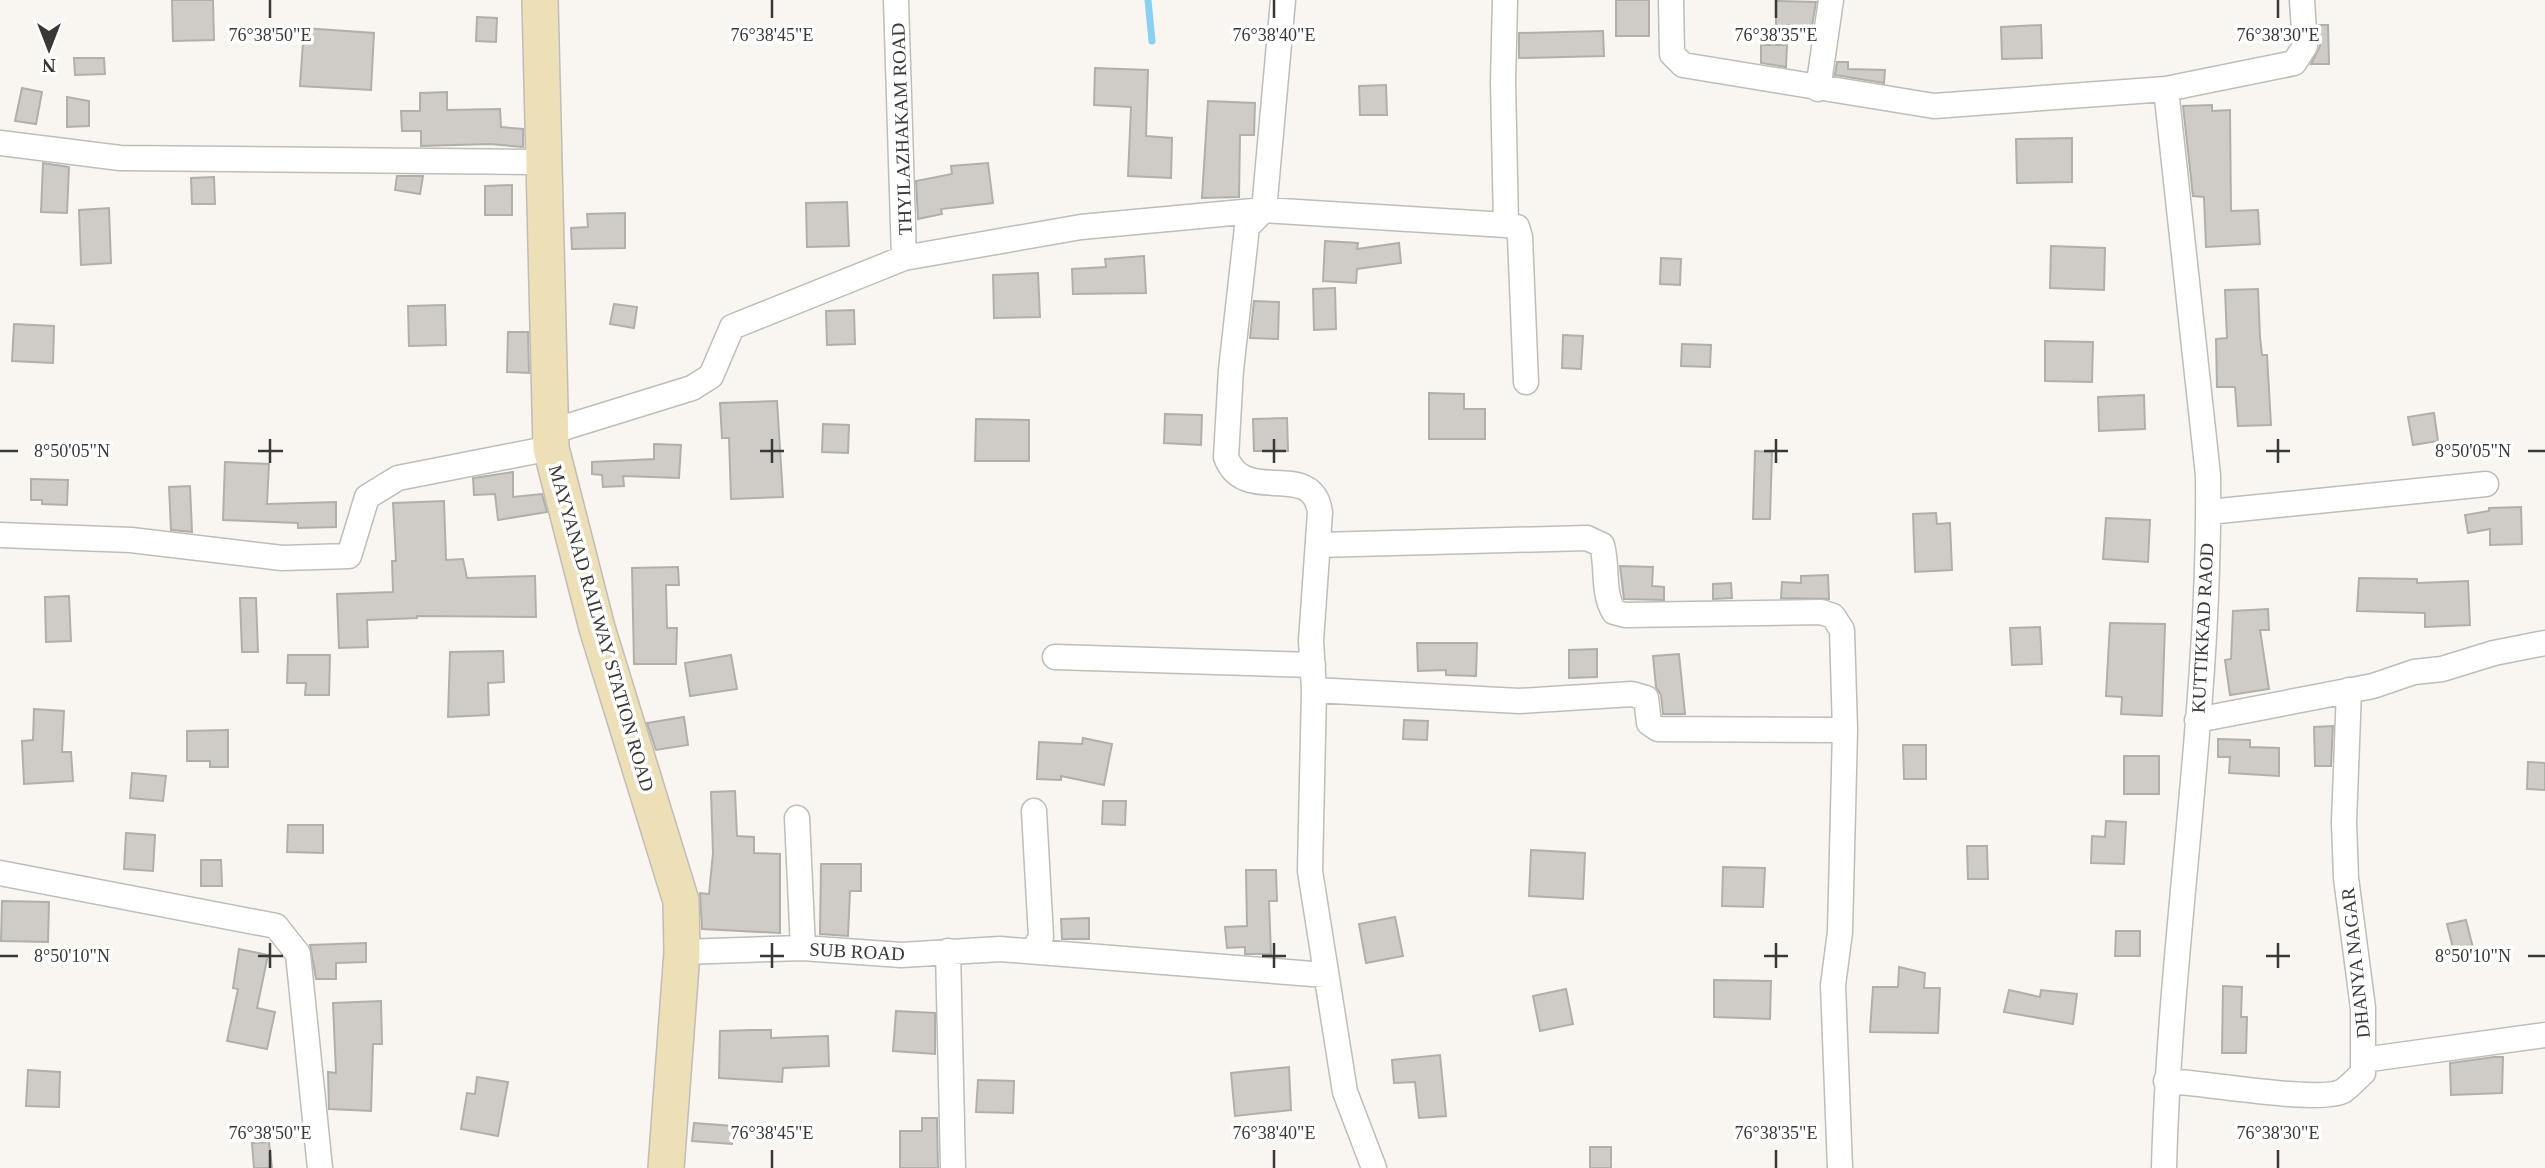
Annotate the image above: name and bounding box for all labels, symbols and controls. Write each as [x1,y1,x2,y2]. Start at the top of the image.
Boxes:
north arrow [14,14,84,84]
street label: THYILAZHAKAM ROAD [887,22,916,236]
text: 76°38'50"E [229,25,311,45]
text: 76°38'45"E [731,25,813,45]
text: 76°38'40"E [1233,25,1315,45]
text: 76°38'35"E [1735,25,1817,45]
text: 76°38'30"E [2237,25,2319,45]
text: N [42,55,56,76]
text: 8°50'05"N [34,441,110,461]
text: 8°50'05"N [2435,441,2511,461]
street label: MAYYANAD RAILWAY STATION ROAD [545,463,658,794]
street label: KUTTIKKAD RAOD [2188,542,2217,714]
street label: DHANYA NAGAR [2337,886,2374,1039]
street label: SUB ROAD [809,939,905,964]
text: 8°50'10"N [34,946,110,966]
text: 8°50'10"N [2435,946,2511,966]
text: 76°38'50"E [229,1123,311,1143]
text: 76°38'45"E [731,1123,813,1143]
text: 76°38'40"E [1233,1123,1315,1143]
text: 76°38'35"E [1735,1123,1817,1143]
text: 76°38'30"E [2237,1123,2319,1143]

